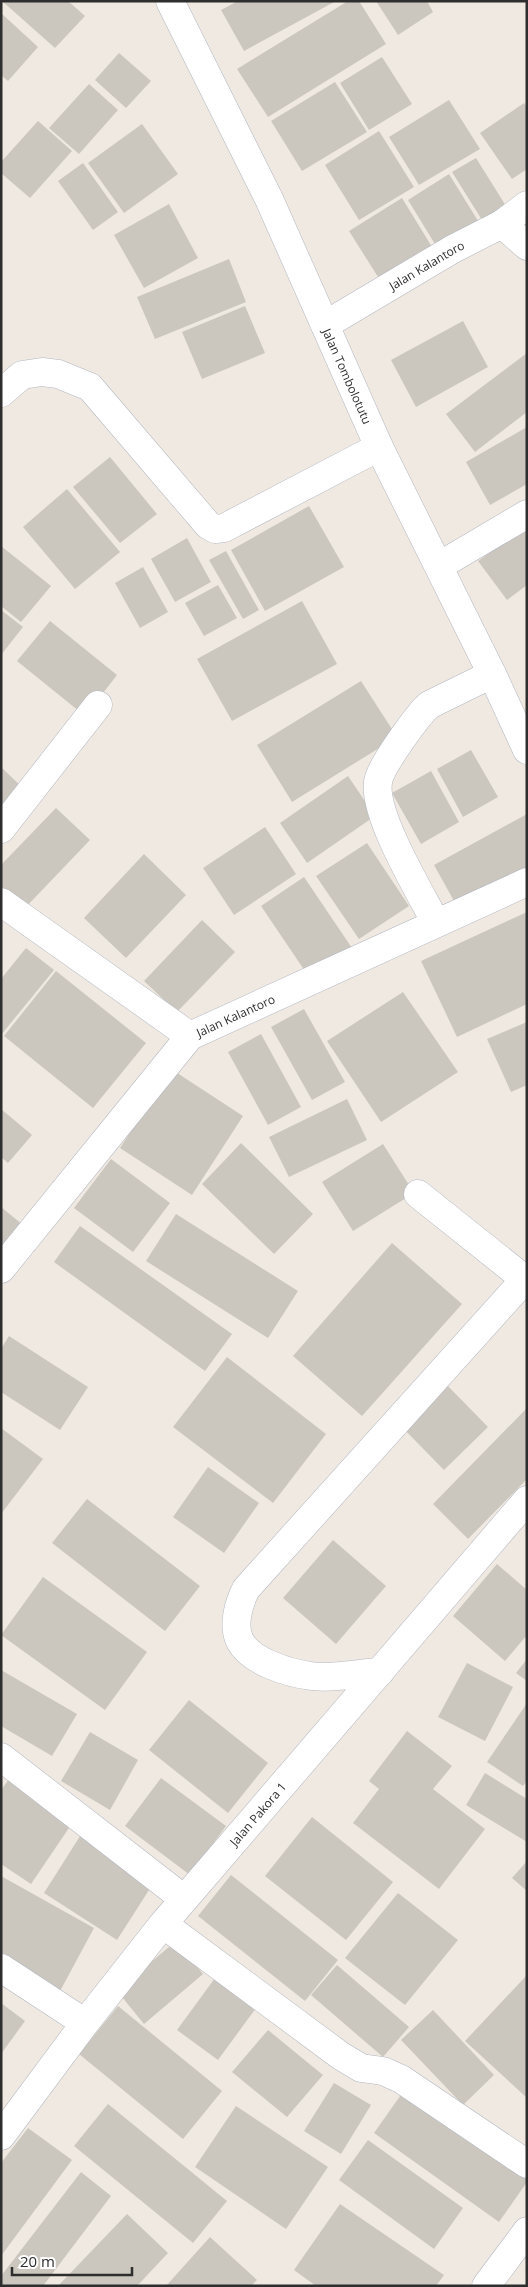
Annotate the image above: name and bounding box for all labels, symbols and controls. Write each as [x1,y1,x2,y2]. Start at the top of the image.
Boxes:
street label: Jalan Kalantoro [385,236,467,294]
street label: Jalan Tombolotutu [318,325,376,427]
street label: Jalan Kalantoro [192,990,278,1041]
street label: Jalan Pakora 1 [225,1778,290,1850]
scale bar [12,2244,132,2276]
text: 20 m [20,2251,55,2271]

